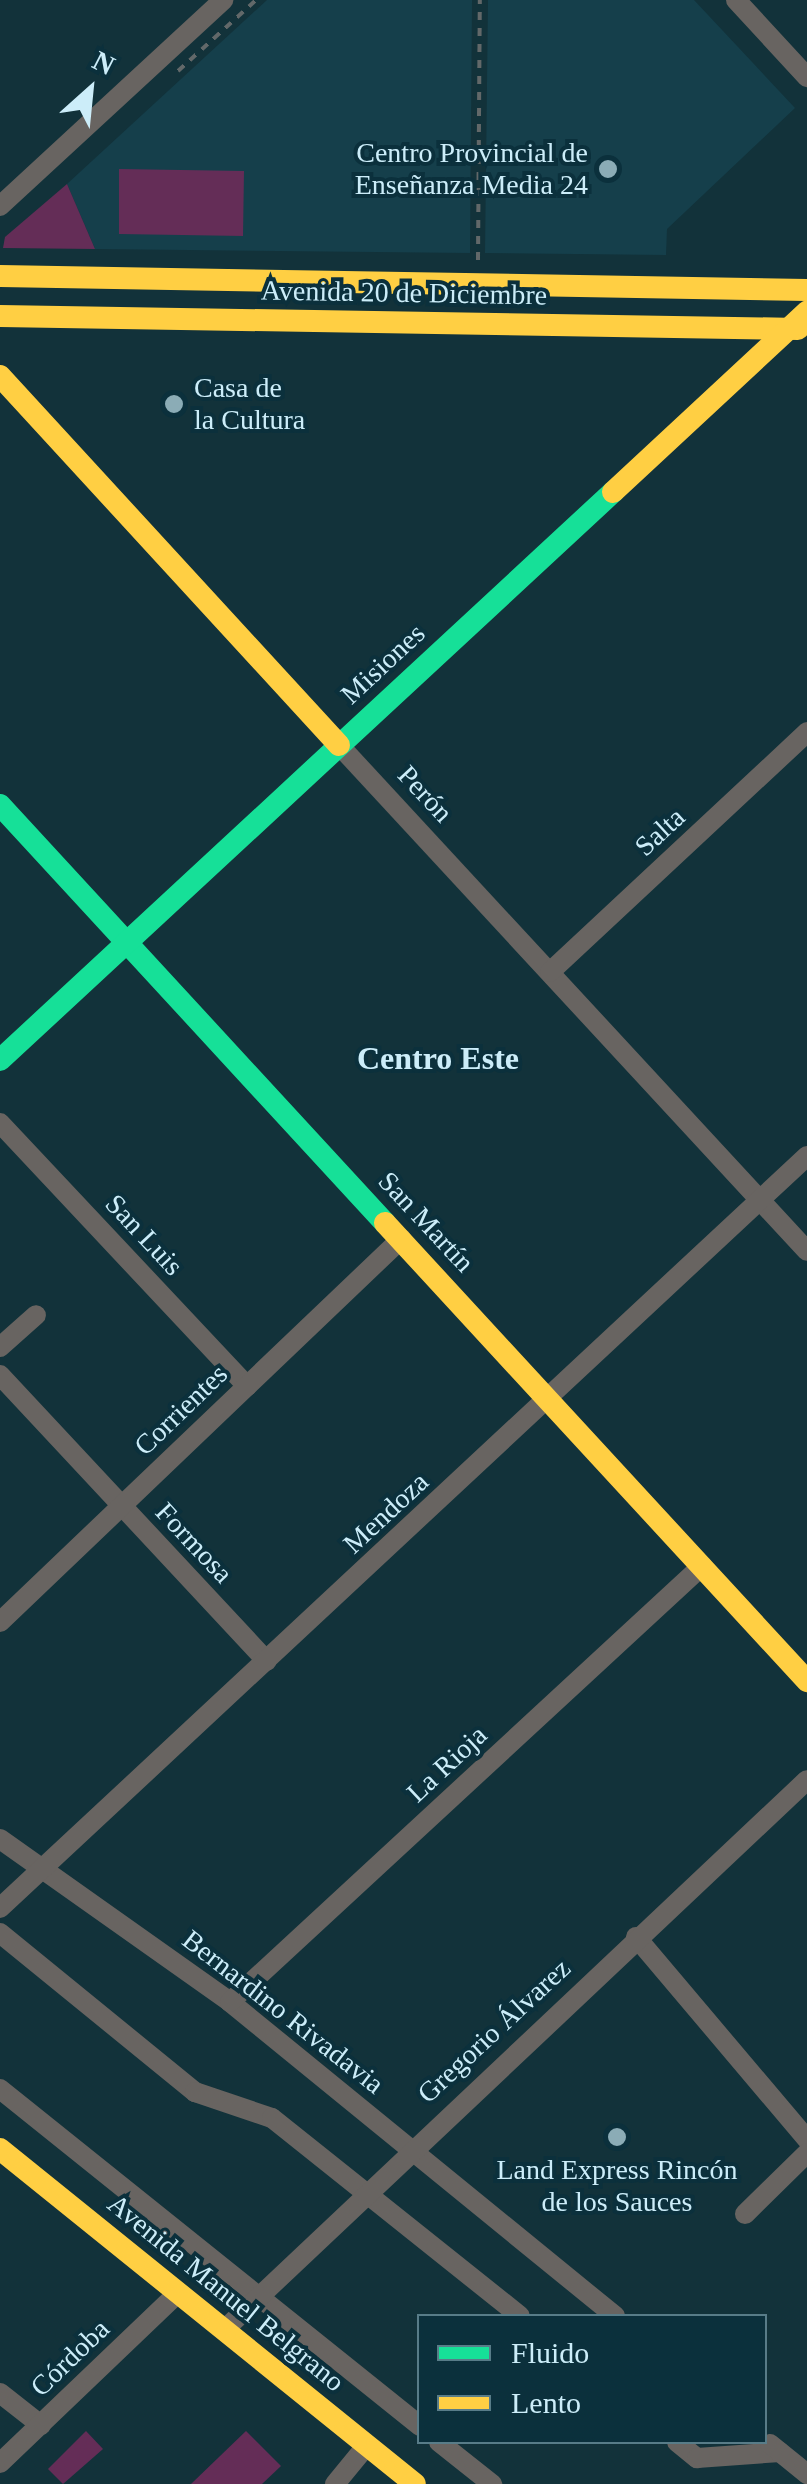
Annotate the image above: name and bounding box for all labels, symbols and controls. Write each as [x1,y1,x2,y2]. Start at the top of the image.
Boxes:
north arrow [40,40,140,140]
text: N [88,44,120,81]
place label: Centro Provincial de Enseñanza Media 24 [355,136,588,202]
marker: Centro Provincial de Enseñanza Media 24 [597,158,619,180]
street label: Avenida 20 de Diciembre [261,274,547,312]
place label: Casa de la Cultura [194,371,305,437]
marker: Casa de la Cultura [163,393,185,415]
street label: Misiones [334,617,432,711]
street label: Perón [390,759,460,829]
street label: Salta [628,801,692,863]
district label: Centro Este [357,1039,519,1077]
street label: San Martín [371,1165,481,1279]
street label: San Luis [98,1187,190,1283]
street label: Corrientes [127,1357,235,1463]
street label: Mendoza [336,1465,436,1561]
street label: Formosa [148,1496,240,1590]
street label: La Rioja [400,1719,494,1809]
street label: Bernardino Rivadavia [176,1923,390,2101]
street label: Gregorio Álvarez [411,1952,577,2110]
marker: Land Express Rincón de los Sauces [606,2126,628,2148]
place label: Land Express Rincón de los Sauces [496,2153,738,2219]
street label: Avenida Manuel Belgrano [101,2187,351,2399]
street label: Córdoba [24,2312,116,2404]
legend [417,2314,767,2444]
text: Fluido [511,2336,589,2369]
text: Lento [511,2386,581,2419]

